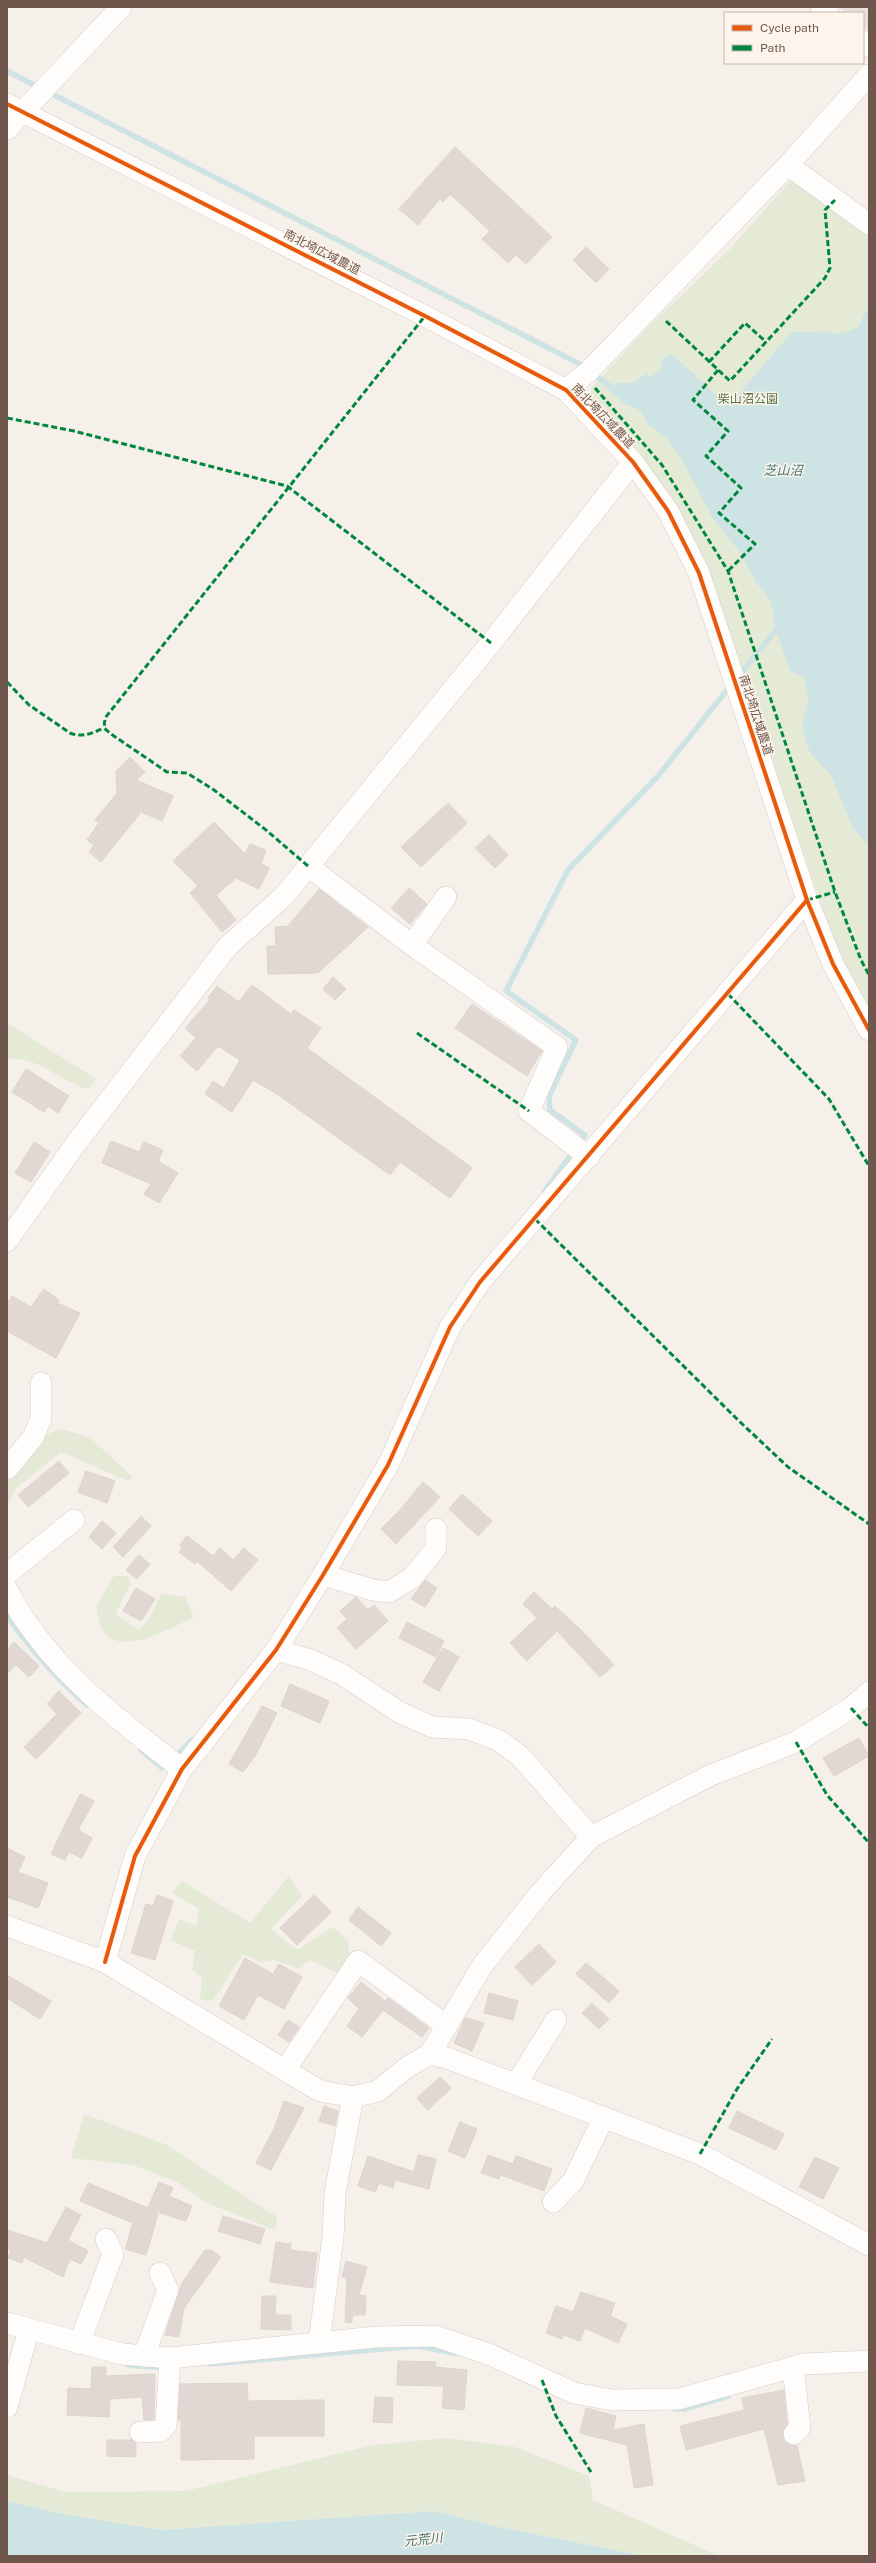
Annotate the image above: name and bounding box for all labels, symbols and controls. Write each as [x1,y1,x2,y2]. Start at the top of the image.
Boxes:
legend [724,12,864,64]
text: Cycle path [760,21,819,35]
text: Path [760,41,786,55]
street label: 南北埼広域農道 [281,227,363,277]
street label: 南北埼広域農道 [569,381,637,451]
park label: 柴山沼公園 [718,392,778,406]
water label: 芝山沼 [763,463,804,478]
street label: 南北埼広域農道 [736,673,776,757]
water label: 元荒川 [403,2530,445,2549]

